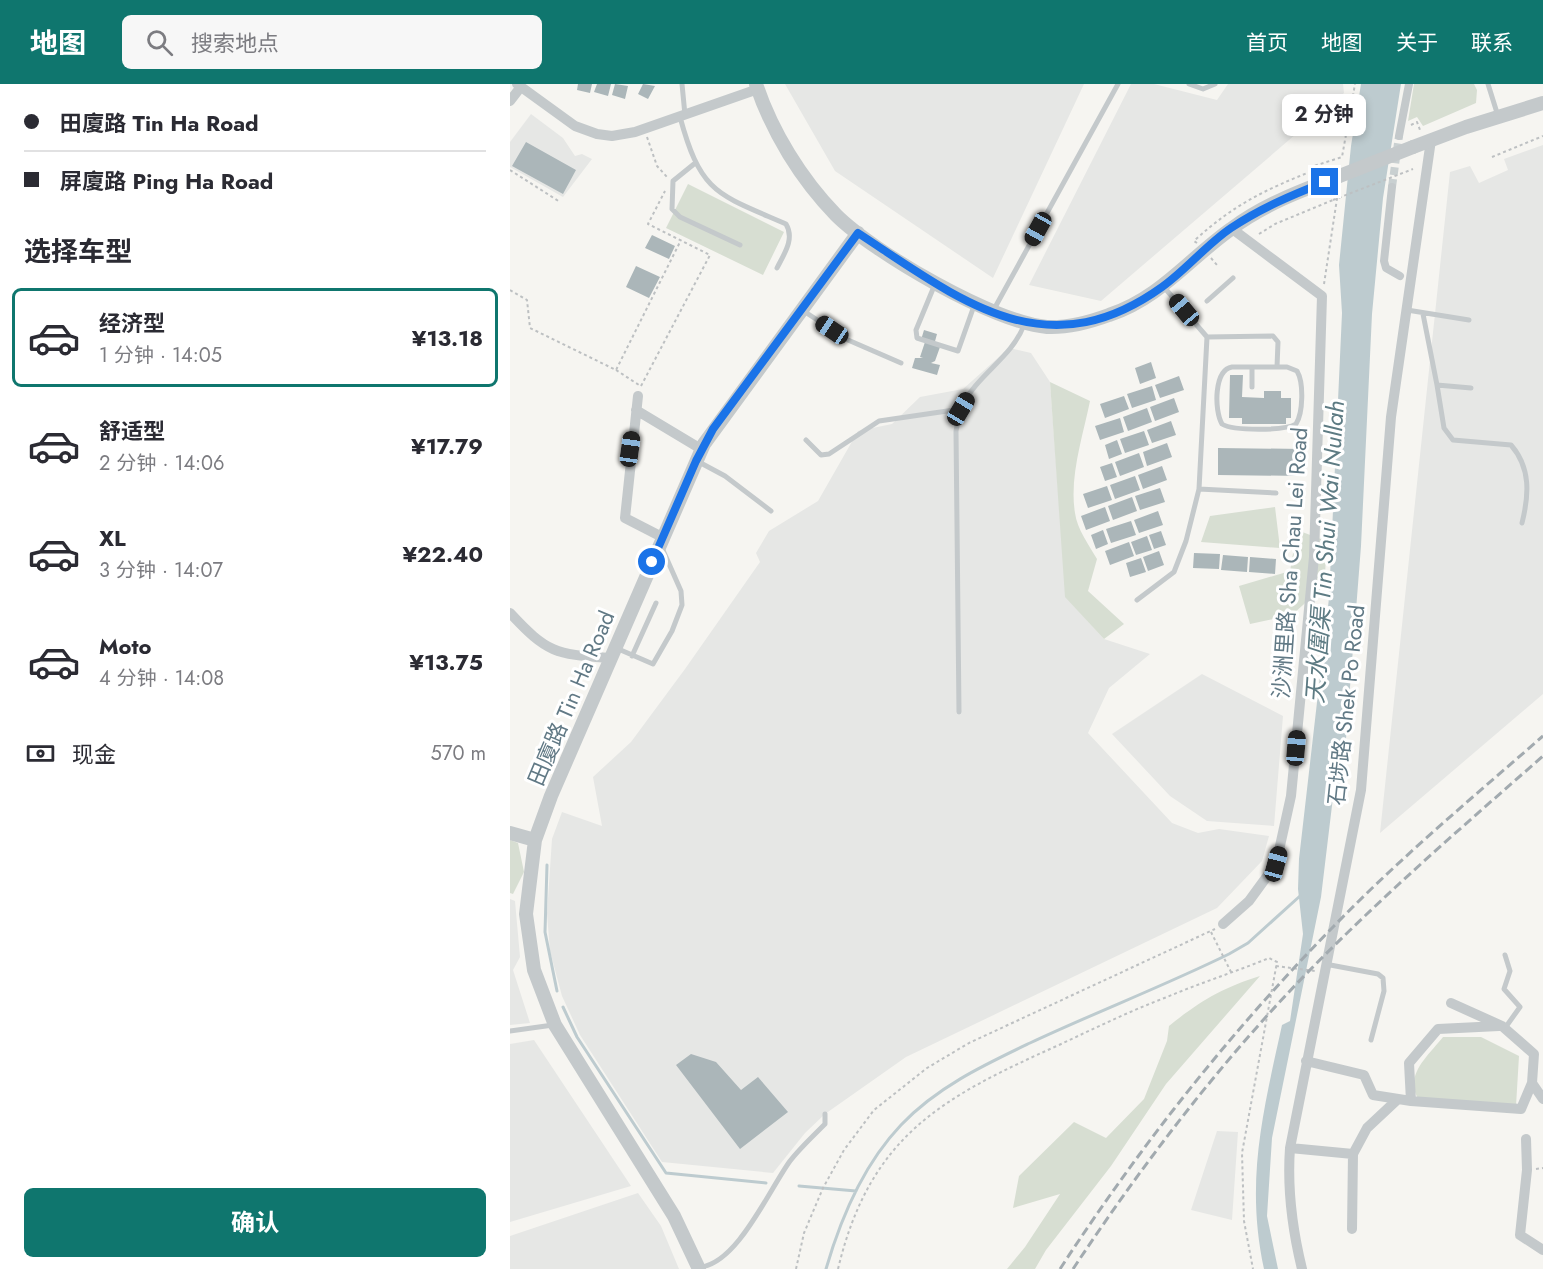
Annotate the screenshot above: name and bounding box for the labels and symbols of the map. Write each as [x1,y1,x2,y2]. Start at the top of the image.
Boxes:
callout: 2 分钟 [1283,95,1367,137]
route end [1311,168,1338,195]
car [1021,209,1055,249]
car [1166,290,1202,330]
car [812,312,852,348]
car [944,389,978,429]
water label: 天水圍渠 Tin Shui Wai Nullah [1297,399,1353,705]
street label: 沙洲里路 Sha Chau Lei Road [1265,426,1315,700]
car [619,430,641,468]
route start [638,548,665,575]
street label: 石埗路 Shek Po Road [1320,603,1372,807]
street label: 田廈路 Tin Ha Road [520,606,622,790]
car [1285,729,1307,767]
car [1263,844,1289,884]

